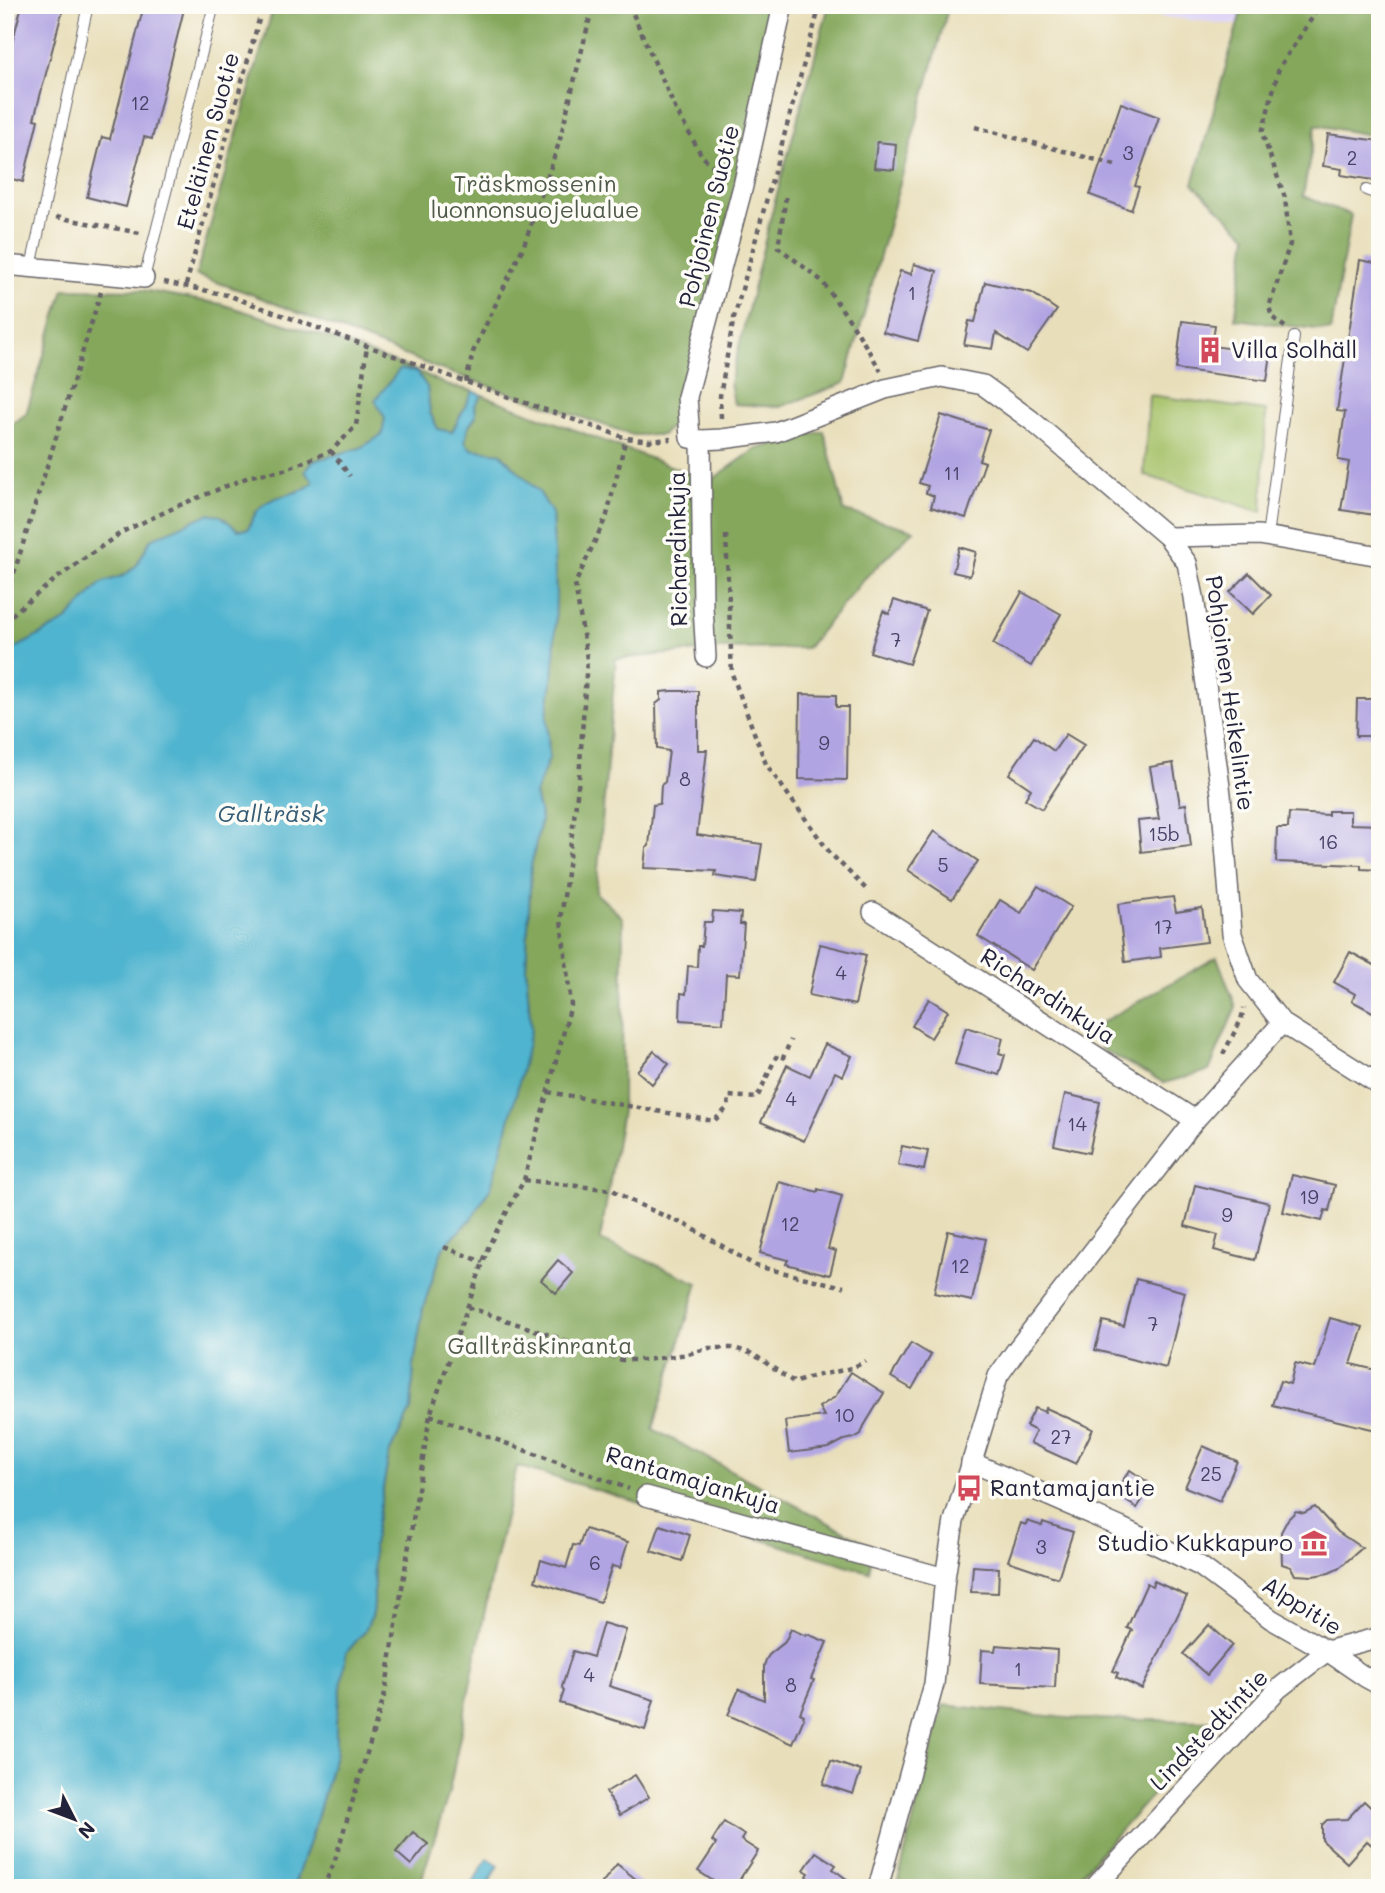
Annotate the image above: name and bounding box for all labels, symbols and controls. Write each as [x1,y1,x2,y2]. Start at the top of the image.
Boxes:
street label: Eteläinen Suotie [169,49,245,233]
house number: 12 [130,90,150,115]
street label: Pohjoinen Suotie [671,122,745,310]
house number: 3 [1122,140,1134,165]
house number: 2 [1347,145,1357,170]
park label: Träskmossenin luonnonsuojelualue [431,168,639,224]
house number: 1 [908,280,916,305]
place label: Villa Solhäll [1231,334,1357,364]
building icon: Villa Solhäll [1195,335,1225,365]
house number: 11 [944,460,961,485]
street label: Richardinkuja [661,471,693,627]
street label: Pohjoinen Heikelintie [1200,573,1262,812]
house number: 7 [891,627,901,652]
house number: 9 [818,730,830,755]
house number: 8 [679,766,691,791]
water label: Gallträsk [218,797,326,828]
house number: 15b [1148,821,1180,846]
house number: 16 [1318,829,1338,854]
house number: 5 [937,852,949,877]
house number: 17 [1153,914,1173,939]
street label: Richardinkuja [975,940,1122,1050]
house number: 4 [835,960,847,985]
house number: 4 [785,1086,797,1111]
house number: 14 [1067,1111,1087,1136]
house number: 19 [1299,1184,1319,1209]
house number: 9 [1221,1202,1233,1227]
house number: 12 [780,1211,800,1236]
house number: 12 [950,1253,970,1278]
house number: 7 [1148,1311,1158,1336]
park label: Gallträskinranta [447,1330,633,1360]
house number: 10 [834,1402,854,1427]
house number: 27 [1050,1424,1072,1449]
street label: Rantamajankuja [603,1438,784,1520]
house number: 25 [1200,1461,1222,1486]
place label: Rantamajantie [990,1472,1155,1502]
bus stop icon: Rantamajantie [954,1473,984,1503]
place label: Studio Kukkapuro [1097,1527,1293,1557]
museum icon: Studio Kukkapuro [1299,1528,1329,1558]
house number: 3 [1035,1534,1047,1559]
house number: 6 [589,1550,601,1575]
street label: Alppitie [1257,1569,1348,1641]
house number: 1 [1014,1656,1022,1681]
house number: 4 [583,1662,595,1687]
street label: Lindstedtintie [1143,1662,1274,1797]
house number: 8 [785,1672,797,1697]
north arrow [38,1784,108,1854]
text: N [73,1817,101,1844]

